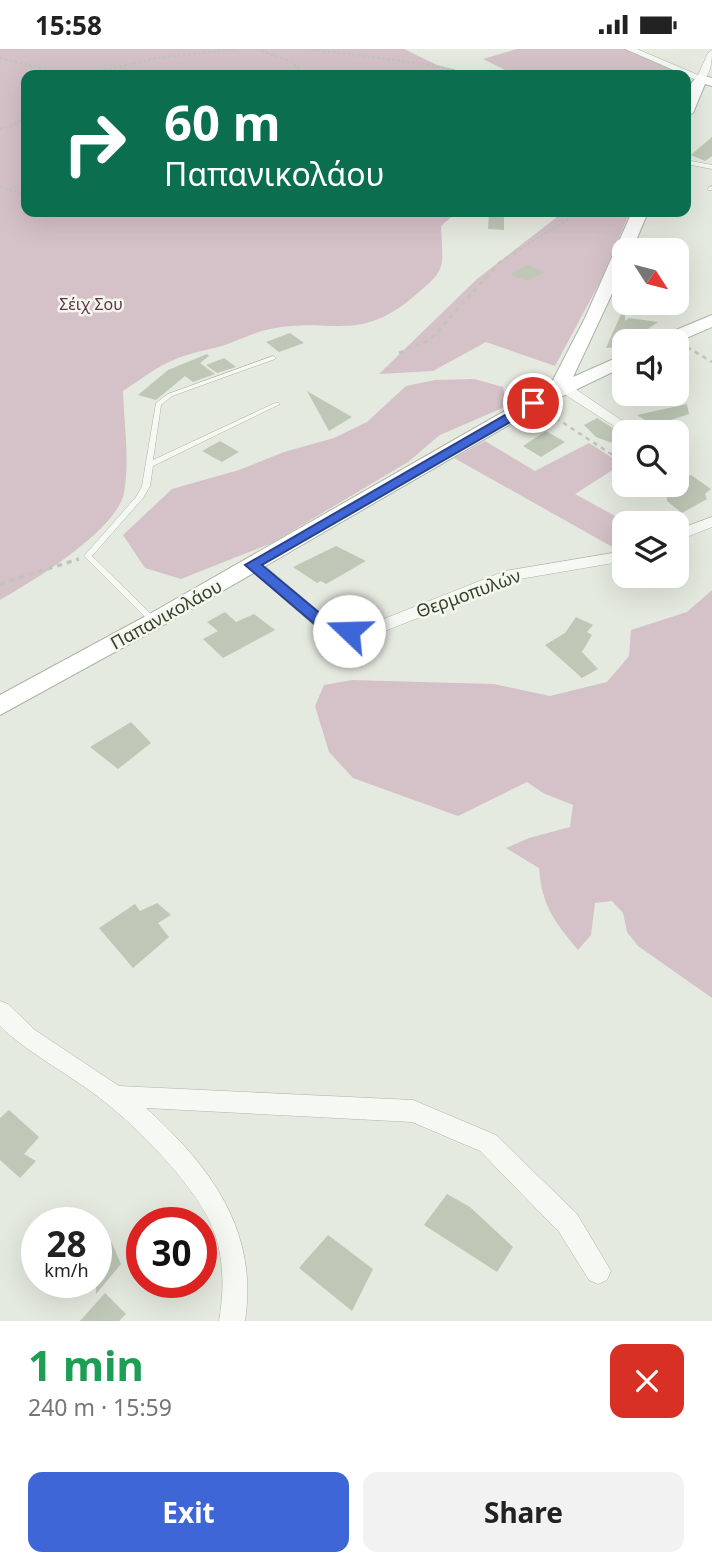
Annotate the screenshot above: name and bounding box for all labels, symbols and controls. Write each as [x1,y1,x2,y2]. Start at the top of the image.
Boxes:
text: 15:58 [35,7,102,43]
text: 60 m [164,89,281,155]
icon: right [49,98,140,189]
text: Παπανικολάου [164,152,385,195]
north arrow [612,238,690,315]
map controls [612,238,689,588]
park label: Σέιχ Σου [59,293,123,315]
button: sound [612,329,689,406]
pin [503,373,563,433]
icon: arrive [514,384,552,422]
button: search [612,420,689,497]
button: layers [612,511,689,588]
street label: Θερμοπυλών [412,563,524,623]
street label: Παπανικολάου [106,573,226,655]
position arrow [312,594,386,668]
speed limit sign: 30 [126,1207,217,1298]
text: 28 [46,1220,87,1267]
text: km/h [44,1258,89,1282]
text: 1 min [28,1336,144,1393]
button: close [610,1344,684,1418]
text: 240 m · 15:59 [28,1391,172,1423]
button: Exit [28,1472,349,1552]
button: Share [363,1472,684,1552]

